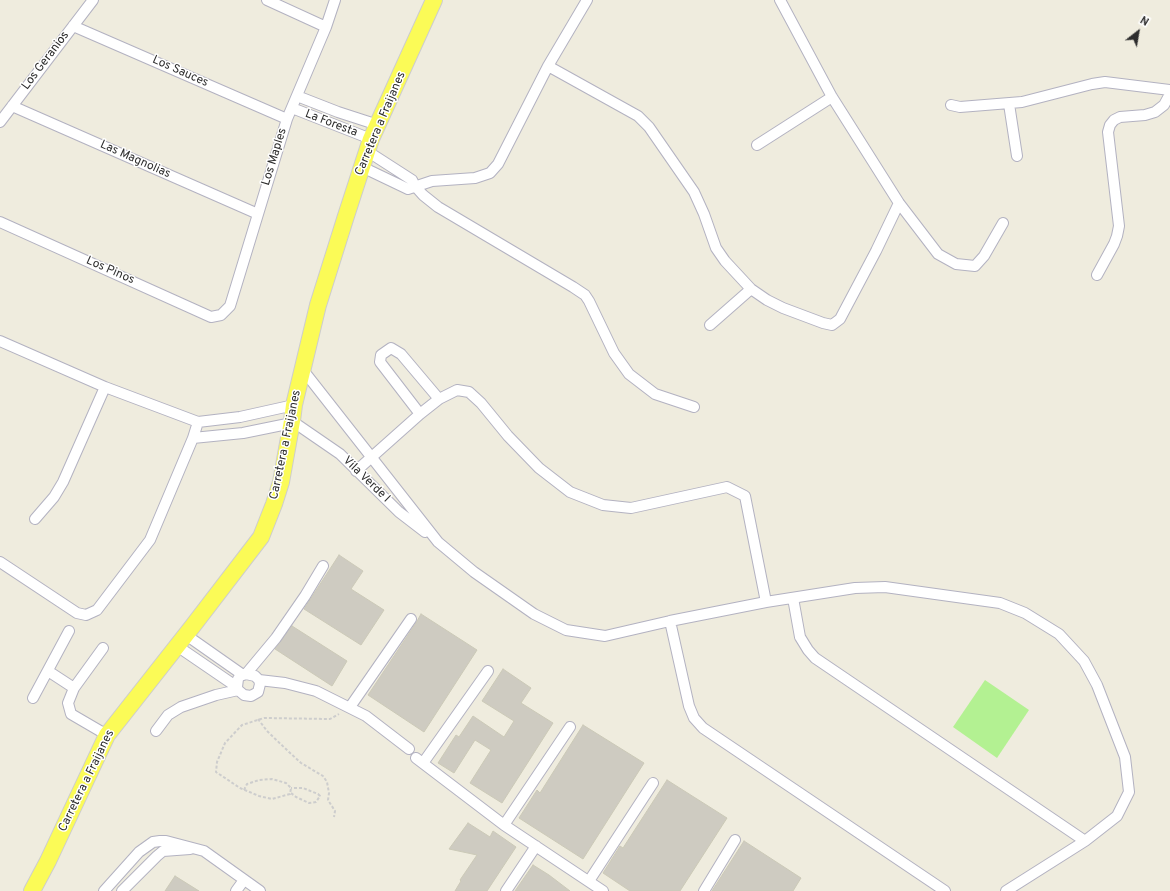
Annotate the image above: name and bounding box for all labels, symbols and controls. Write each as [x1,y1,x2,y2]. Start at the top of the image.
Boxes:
north arrow [1118,12,1158,52]
text: N [1137,14,1151,30]
street label: Los Geranios [19,29,73,93]
street label: Los Sauces [150,53,210,91]
street label: Carretera a Fraijanes [353,70,409,178]
street label: La Foresta [303,107,359,141]
street label: Los Maples [259,127,291,187]
street label: Las Magnolias [97,138,173,182]
street label: Los Pinos [84,254,136,288]
street label: Carretera a Fraijanes [267,389,305,501]
street label: Vila Verde I [339,454,393,506]
street label: Carretera a Fraijanes [56,728,118,834]

